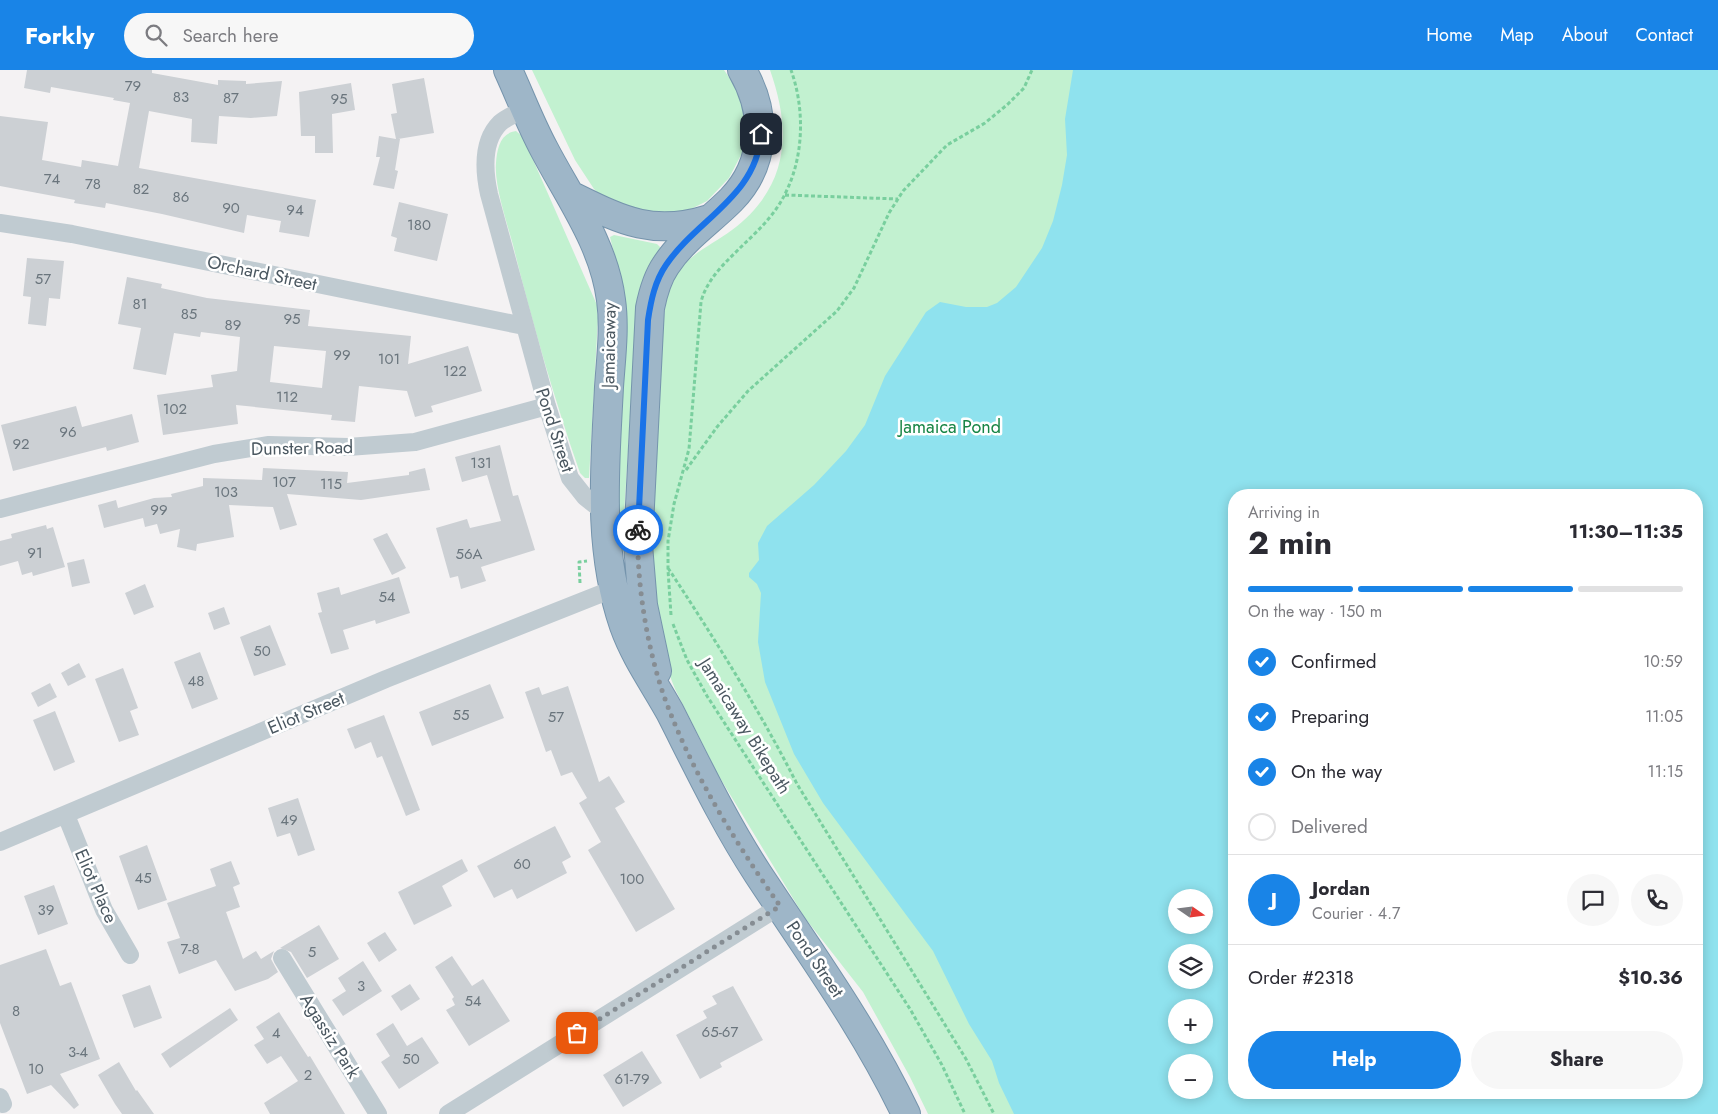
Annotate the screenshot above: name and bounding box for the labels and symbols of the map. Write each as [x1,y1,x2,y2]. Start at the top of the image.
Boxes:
house number: 79 [125,75,141,97]
house number: 83 [173,86,189,108]
house number: 87 [223,87,239,109]
house number: 95 [330,88,348,110]
pin [740,113,782,155]
house number: 74 [44,168,61,190]
house number: 78 [85,173,101,195]
house number: 82 [133,178,149,200]
house number: 86 [173,186,189,208]
house number: 90 [222,197,240,219]
house number: 94 [286,199,304,221]
house number: 180 [407,214,431,236]
street label: Orchard Street [205,249,320,297]
house number: 57 [35,268,51,290]
house number: 81 [133,293,147,315]
street label: Jamaicaway [595,302,623,390]
house number: 85 [181,303,197,325]
house number: 95 [283,308,301,330]
house number: 89 [225,314,241,336]
house number: 99 [333,344,351,366]
house number: 101 [378,348,400,370]
house number: 122 [443,360,467,382]
street label: Pond Street [529,385,581,476]
house number: 112 [276,386,298,408]
house number: 102 [163,398,187,420]
park label: Jamaica Pond [897,414,1001,440]
house number: 96 [59,421,77,443]
house number: 92 [12,433,30,455]
street label: Dunster Road [251,434,353,462]
house number: 131 [470,452,492,474]
house number: 107 [272,471,296,493]
house number: 115 [320,473,342,495]
house number: 103 [214,481,238,503]
house number: 99 [150,499,168,521]
courier [613,505,663,555]
house number: 91 [27,542,43,564]
house number: 56A [455,543,483,565]
house number: 54 [378,586,396,608]
house number: 50 [253,640,271,662]
street label: Jamaicaway Bikepath [692,651,797,799]
house number: 48 [188,670,204,692]
street label: Eliot Street [264,685,349,741]
house number: 55 [453,704,469,726]
house number: 57 [548,706,564,728]
house number: 49 [280,809,298,831]
street label: Eliot Place [68,845,124,927]
house number: 60 [513,853,531,875]
house number: 45 [134,867,152,889]
house number: 100 [620,868,644,890]
north arrow [1168,889,1212,934]
house number: 39 [38,899,54,921]
street label: Pond Street [780,916,851,1003]
house number: 7-8 [180,938,200,960]
house number: 5 [308,941,316,963]
house number: 3 [357,975,365,997]
street label: Agassiz Park [294,989,366,1084]
house number: 54 [464,990,482,1012]
house number: 8 [12,1000,20,1022]
pin [556,1012,598,1054]
house number: 65-67 [702,1021,739,1043]
house number: 4 [272,1022,281,1044]
house number: 3-4 [68,1041,88,1063]
house number: 50 [402,1048,420,1070]
house number: 10 [28,1058,44,1080]
house number: 2 [304,1064,312,1086]
house number: 61-79 [614,1068,650,1090]

